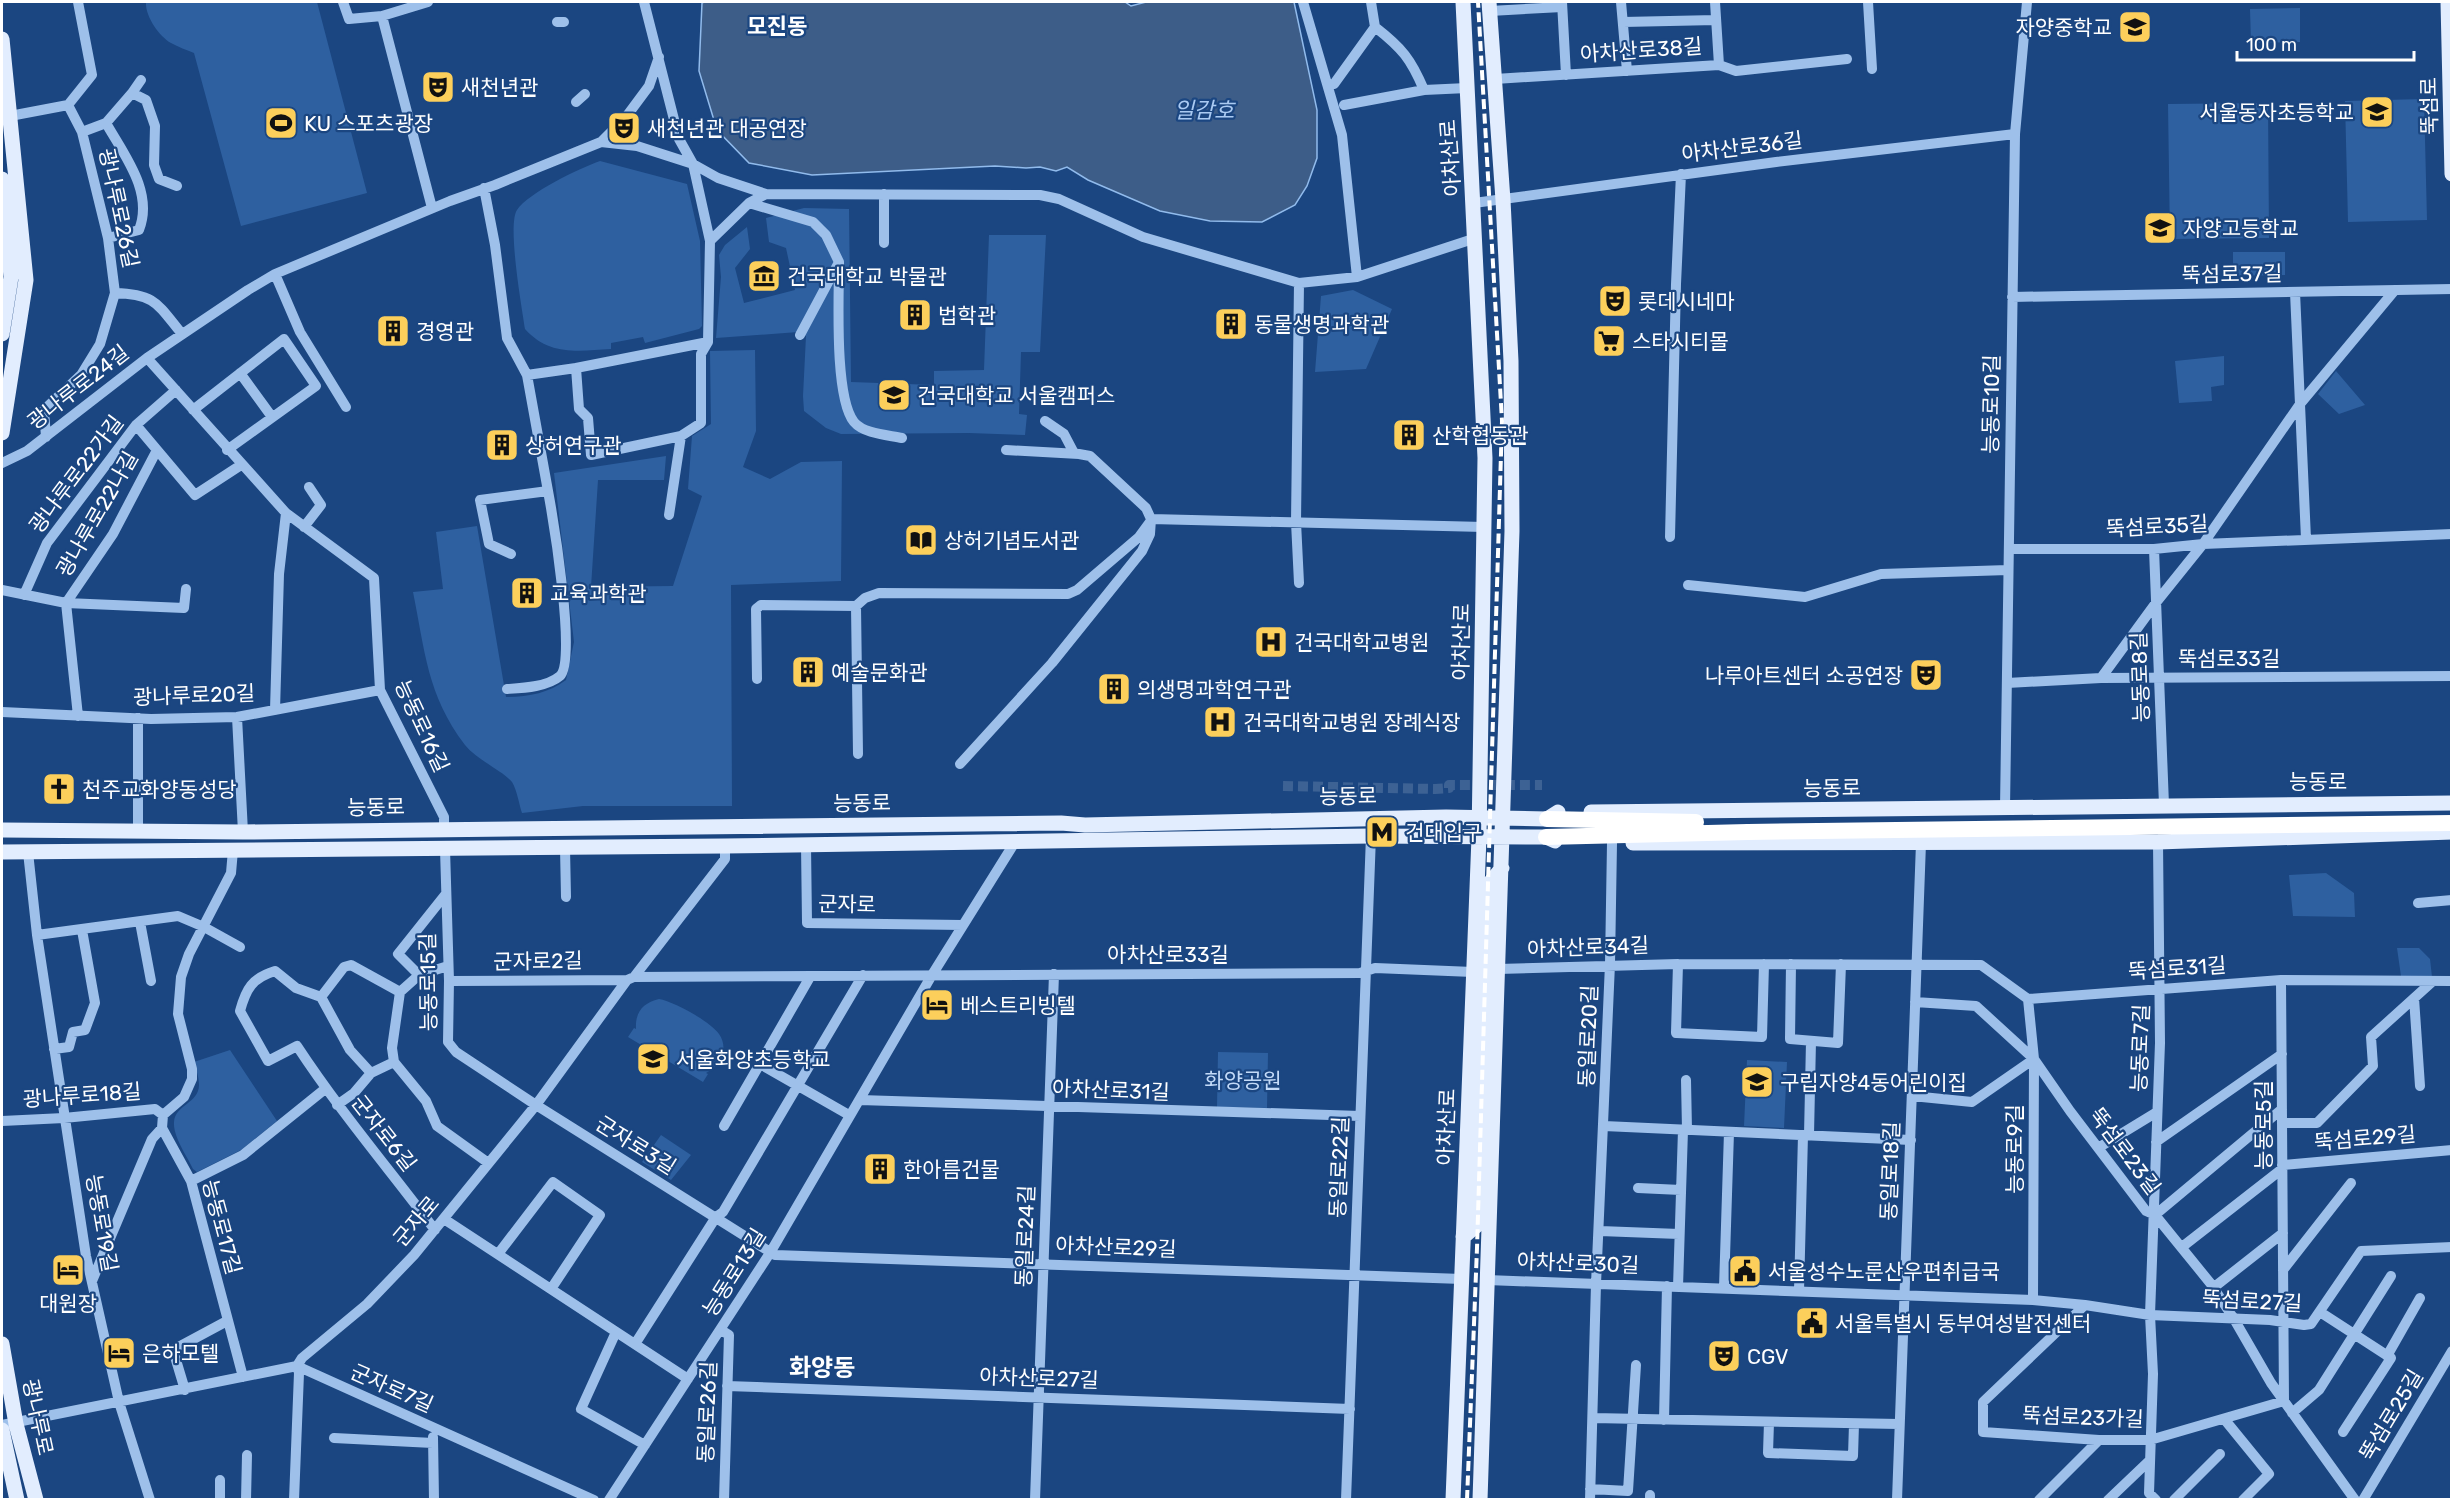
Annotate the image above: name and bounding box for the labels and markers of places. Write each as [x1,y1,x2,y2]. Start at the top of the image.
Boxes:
school or university icon: 자양중학교 [2117,9,2153,45]
place label: 자양중학교 [2015,15,2112,40]
theatre icon: 새천년관 [420,69,456,105]
place label: 새천년관 [461,75,538,100]
school or university icon: 서울동자초등학교 [2359,94,2395,130]
place label: 서울동자초등학교 [2199,100,2354,125]
sports icon: KU 스포츠광장 [263,105,299,141]
theatre icon: 새천년관 대공연장 [606,110,642,146]
place label: KU 스포츠광장 [304,111,433,136]
place label: 새천년관 대공연장 [647,116,807,141]
school or university icon: 자양고등학교 [2142,210,2178,246]
place label: 자양고등학교 [2183,216,2299,241]
museum icon: 건국대학교 박물관 [746,258,782,294]
place label: 건국대학교 박물관 [787,264,947,289]
theatre icon: 롯데시네마 [1597,283,1633,319]
place label: 롯데시네마 [1638,289,1735,314]
building icon: 법학관 [897,297,933,333]
place label: 법학관 [938,303,996,328]
building icon: 동물생명과학관 [1213,306,1249,342]
place label: 동물생명과학관 [1254,312,1389,337]
building icon: 경영관 [375,313,411,349]
place label: 경영관 [416,319,474,344]
supermarket icon: 스타시티몰 [1591,323,1627,359]
place label: 스타시티몰 [1632,329,1729,354]
school or university icon: 건국대학교 서울캠퍼스 [876,377,912,413]
place label: 건국대학교 서울캠퍼스 [917,383,1115,408]
building icon: 산학협동관 [1391,417,1427,453]
place label: 산학협동관 [1432,423,1529,448]
building icon: 상허연구관 [484,427,520,463]
place label: 상허연구관 [525,433,622,458]
library icon: 상허기념도서관 [903,522,939,558]
place label: 상허기념도서관 [944,528,1079,553]
building icon: 교육과학관 [509,575,545,611]
place label: 교육과학관 [550,581,647,606]
hospital icon: 건국대학교병원 [1253,624,1289,660]
place label: 건국대학교병원 [1294,630,1429,655]
building icon: 예술문화관 [790,654,826,690]
theatre icon: 나루아트센터 소공연장 [1908,657,1944,693]
place label: 예술문화관 [831,660,928,685]
place label: 나루아트센터 소공연장 [1705,663,1903,688]
building icon: 의생명과학연구관 [1096,671,1132,707]
place label: 의생명과학연구관 [1137,677,1292,702]
hospital icon: 건국대학교병원 장례식장 [1202,704,1238,740]
place label: 건국대학교병원 장례식장 [1243,710,1461,735]
church icon: 천주교화양동성당 [41,771,77,807]
place label: 천주교화양동성당 [82,777,237,802]
metro station icon: 건대입구 [1364,814,1400,850]
place label: 건대입구 [1405,820,1482,845]
hotel icon: 베스트리빙텔 [919,987,955,1023]
place label: 베스트리빙텔 [960,993,1076,1018]
school or university icon: 서울화양초등학교 [635,1041,671,1077]
place label: 서울화양초등학교 [676,1047,831,1072]
school or university icon: 구립자양4동어린이집 [1739,1064,1775,1100]
place label: 구립자양4동어린이집 [1780,1070,1967,1095]
building icon: 한아름건물 [862,1151,898,1187]
place label: 한아름건물 [903,1157,1000,1182]
hotel icon: 대원장 [50,1252,86,1288]
public building icon: 서울성수노룬산우편취급국 [1727,1253,1763,1289]
place label: 서울성수노룬산우편취급국 [1768,1259,2000,1284]
place label: 대원장 [39,1291,97,1316]
public building icon: 서울특별시 동부여성발전센터 [1794,1305,1830,1341]
place label: 서울특별시 동부여성발전센터 [1835,1311,2091,1336]
hotel icon: 은하모텔 [101,1335,137,1371]
theatre icon: CGV [1706,1338,1742,1374]
place label: 은하모텔 [142,1341,219,1366]
place label: CGV [1747,1344,1789,1369]

